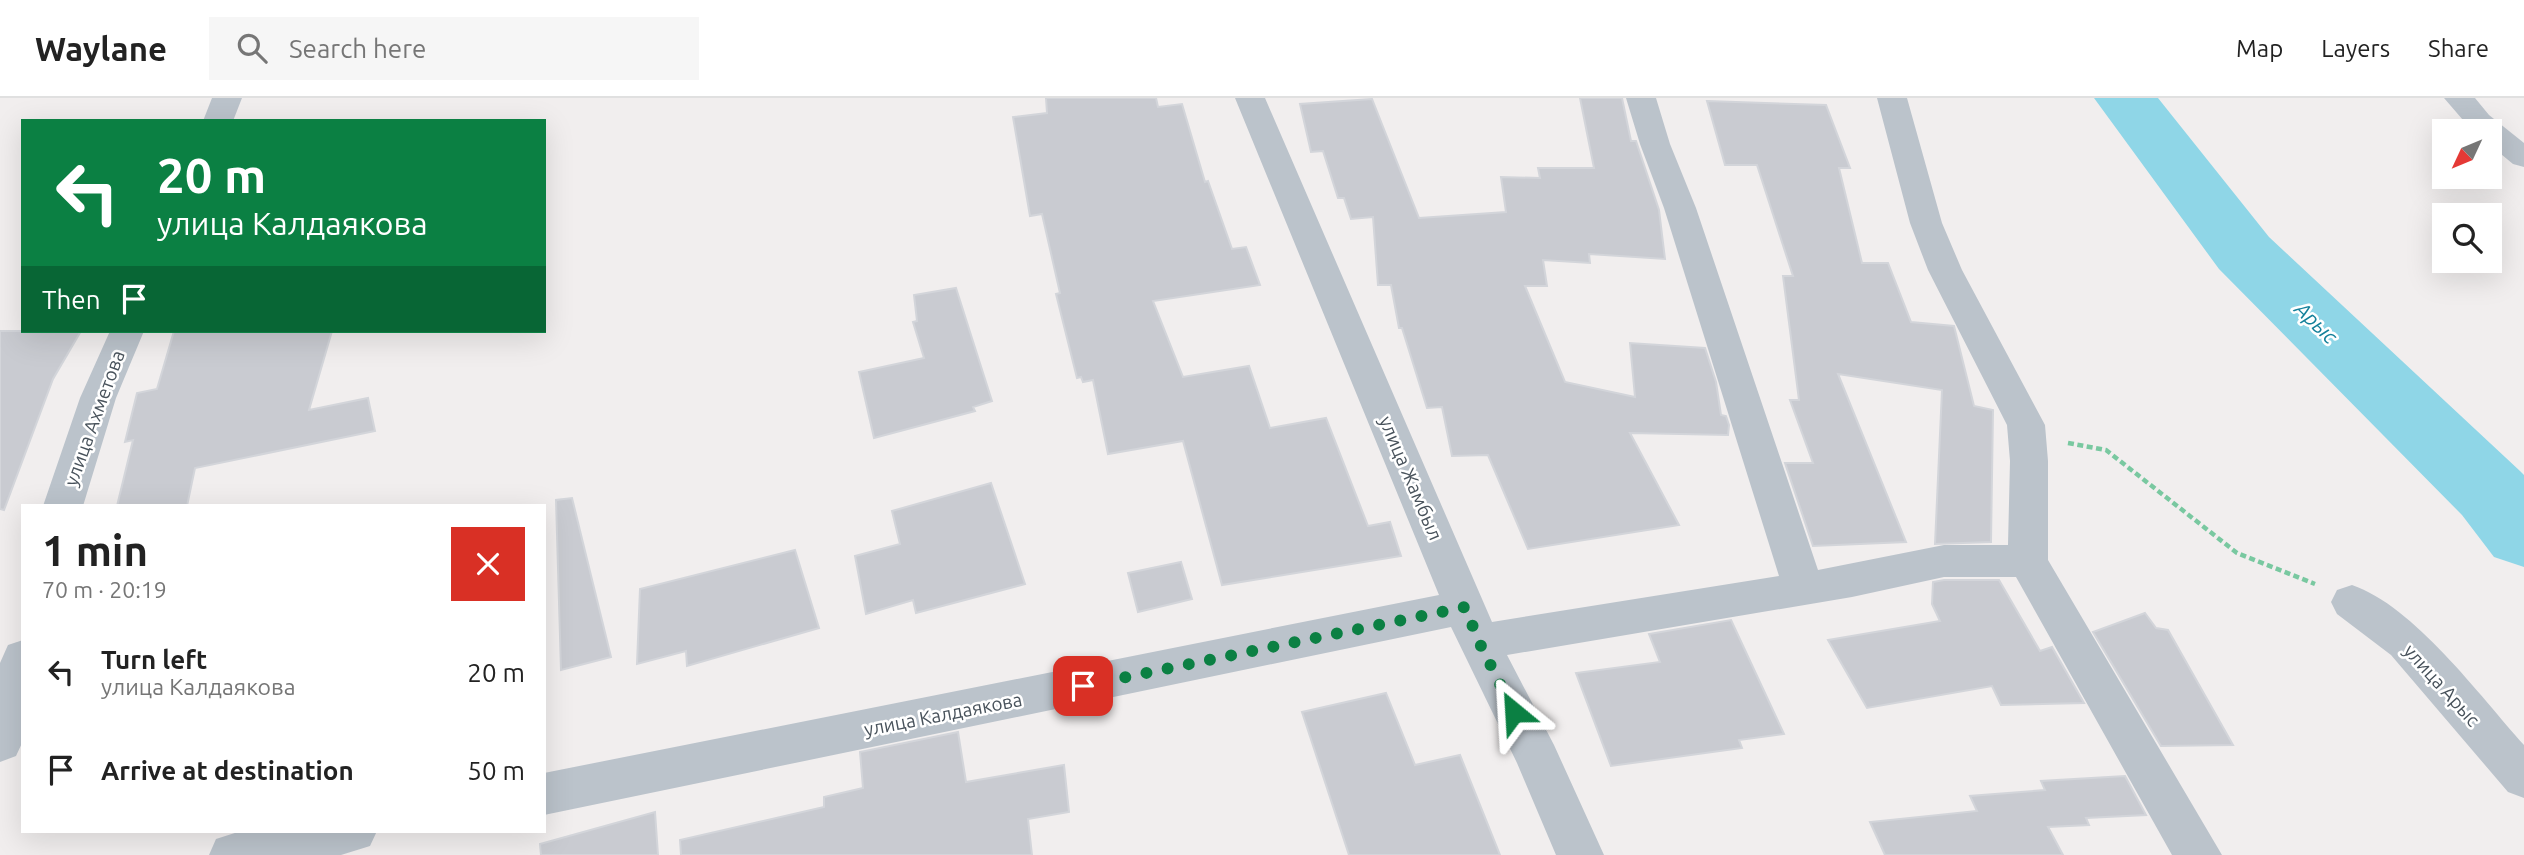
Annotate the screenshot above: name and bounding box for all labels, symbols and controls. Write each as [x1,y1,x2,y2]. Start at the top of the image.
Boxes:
search box [209,17,699,80]
icon: search [233,29,271,67]
text: Waylane [35,30,167,67]
text: Search here [289,34,426,63]
text: Map [2236,35,2283,62]
text: Layers [2321,35,2390,62]
text: Share [2428,35,2489,62]
north arrow [2432,119,2502,189]
map controls [2432,119,2502,273]
icon: left [42,147,133,238]
text: 20 m [157,147,266,202]
button: search [2432,203,2502,273]
text: улица Калдаякова [157,205,428,241]
icon: arrive [115,280,153,318]
text: Then [42,285,101,314]
water label: Арыс [2290,296,2343,348]
street label: улица Ахметова [59,347,129,489]
street label: улица Жамбыл [1375,413,1447,543]
text: 1 min [42,527,148,574]
button: close [451,527,525,601]
text: 70 m · 20:19 [42,577,167,602]
street label: улица Арыс [2399,639,2485,731]
text: Turn left [101,645,207,674]
icon: left [42,653,80,691]
pin [1053,656,1113,716]
text: 20 m [467,658,525,687]
icon: arrive [1064,667,1102,705]
text: улица Калдаякова [101,674,296,699]
position arrow [1477,675,1551,749]
street label: улица Калдаякова [862,688,1024,740]
icon: arrive [42,751,80,789]
text: Arrive at destination [101,756,354,785]
text: 50 m [467,756,525,785]

